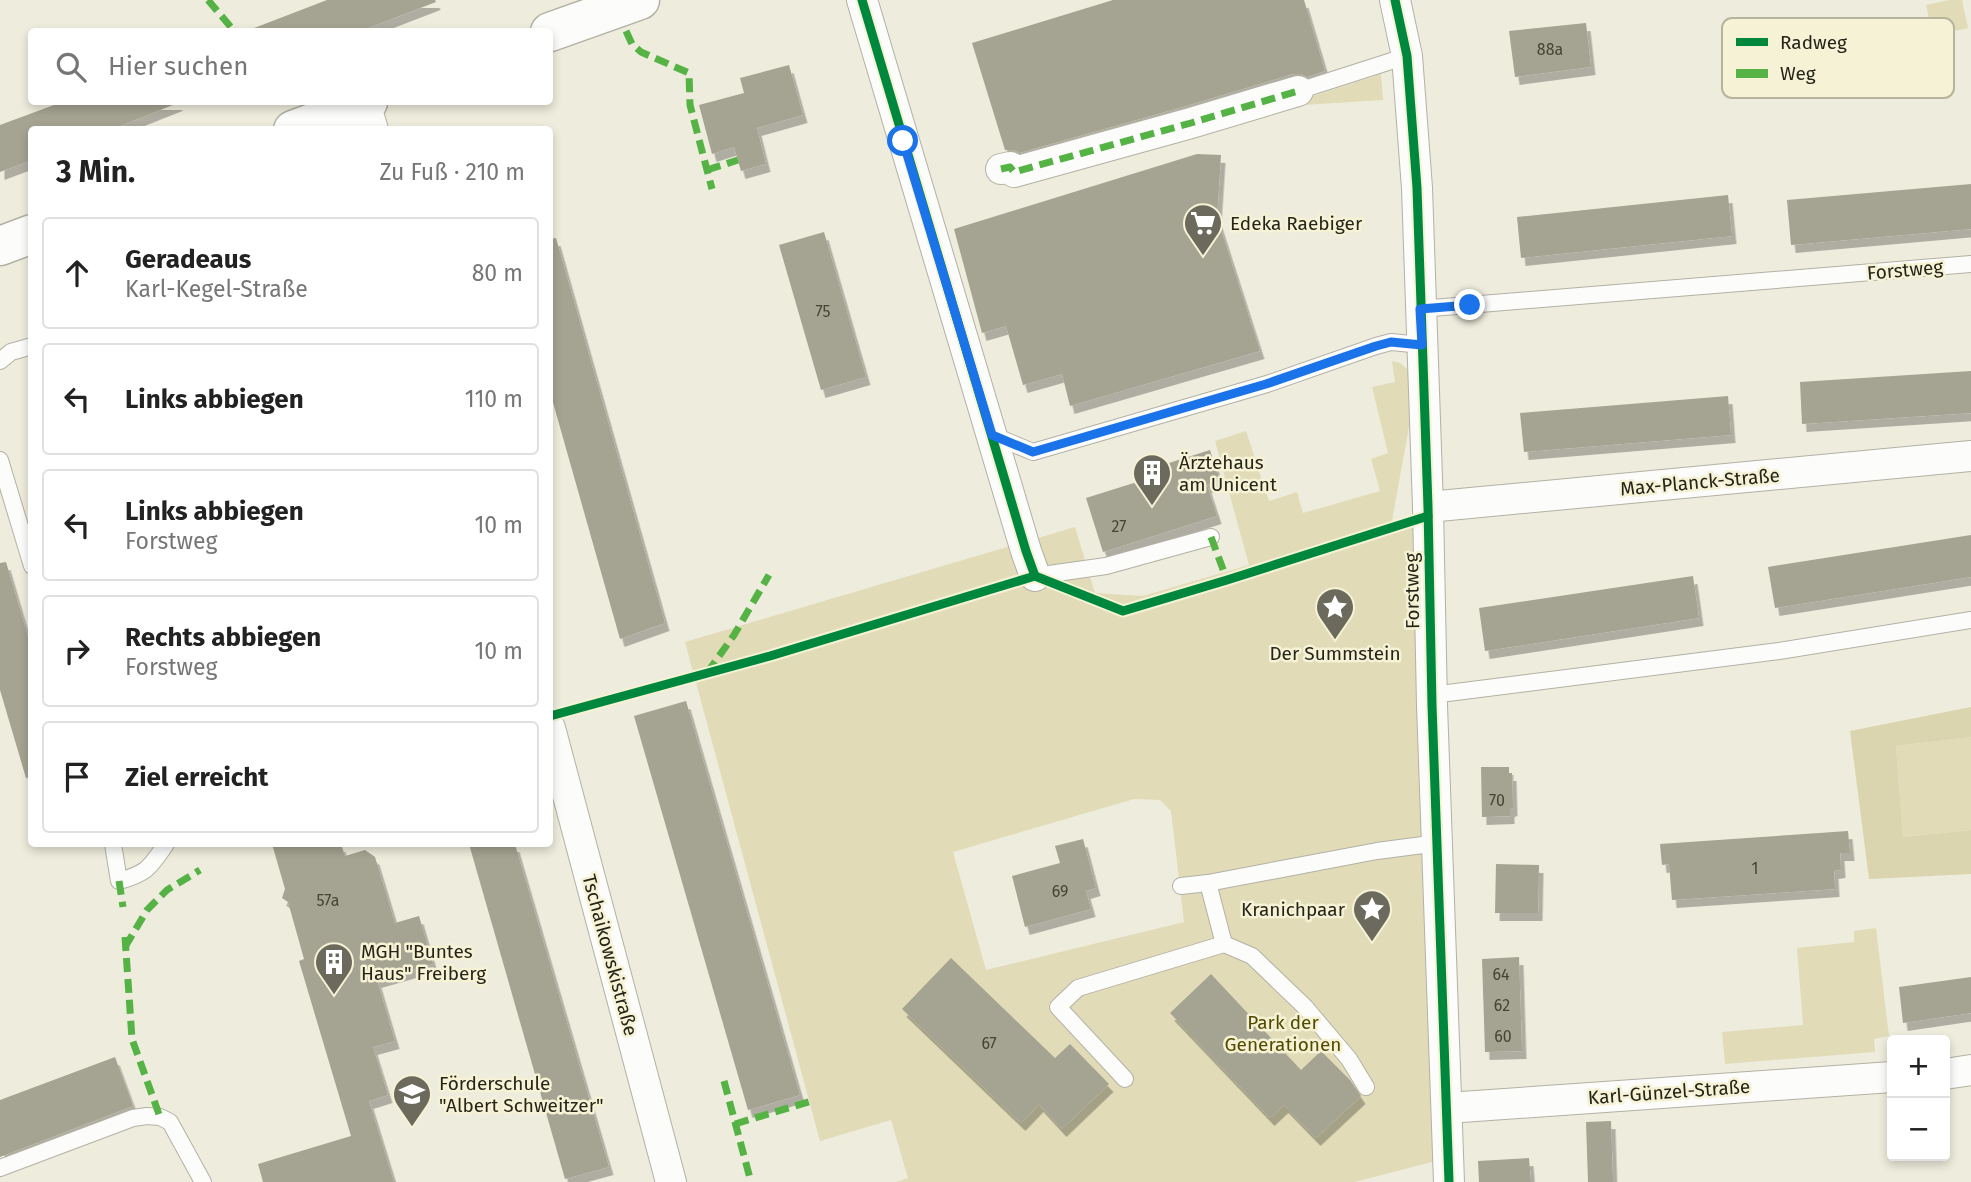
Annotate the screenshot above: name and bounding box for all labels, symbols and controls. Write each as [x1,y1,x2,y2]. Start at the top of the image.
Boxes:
legend [1722,18,1954,98]
search box [28,28,553,105]
text: Radweg [1780,31,1847,54]
house number: 88a [1537,40,1563,59]
icon: search [52,48,90,86]
text: Hier suchen [108,51,248,82]
text: Weg [1780,62,1816,85]
route start [887,125,918,156]
text: 3 Min. [56,154,135,190]
text: Zu Fuß · 210 m [379,158,525,186]
supermarket icon: Edeka Raebiger [1182,202,1224,257]
place label: Edeka Raebiger [1230,212,1363,235]
text: Geradeaus [125,244,251,275]
icon: ahead [58,254,96,292]
street label: Forstweg [1866,255,1944,285]
text: 80 m [472,259,523,287]
text: Karl-Kegel-Straße [125,275,308,303]
route end [1454,289,1485,320]
house number: 75 [816,302,830,321]
icon: left [58,380,96,418]
text: Links abbiegen [125,384,304,415]
text: 110 m [465,385,523,413]
place label: Ärztehaus am Unicent [1179,451,1277,496]
building icon: Ärztehaus am Unicent [1131,452,1173,507]
street label: Max-Planck-Straße [1619,464,1781,500]
text: Links abbiegen [125,496,304,527]
icon: left [58,506,96,544]
text: 10 m [474,511,523,539]
house number: 27 [1112,517,1126,536]
text: Forstweg [125,527,217,555]
street label: Forstweg [1400,552,1424,629]
place icon: Der Summstein [1314,586,1356,641]
text: Rechts abbiegen [125,622,321,653]
icon: right [58,632,96,670]
text: 10 m [474,637,523,665]
place label: Der Summstein [1269,642,1401,665]
text: Forstweg [125,653,217,681]
icon: arrive [58,758,96,796]
text: Ziel erreicht [125,762,268,793]
house number: 70 [1489,791,1505,810]
house number: 1 [1752,859,1758,878]
street label: Tschaikowskistraße [577,872,643,1038]
house number: 69 [1052,882,1068,901]
place icon: Kranichpaar [1351,888,1393,943]
house number: 57a [317,891,339,910]
place label: Kranichpaar [1241,898,1346,921]
place label: MGH "Buntes Haus" Freiberg [361,940,486,985]
building icon: MGH "Buntes Haus" Freiberg [313,941,355,996]
house number: 64 [1492,965,1510,984]
house number: 62 [1494,996,1510,1015]
park label: Park der Generationen [1225,1011,1341,1056]
house number: 60 [1494,1027,1512,1046]
house number: 67 [981,1034,997,1053]
map controls [1887,1035,1950,1161]
button: + [1887,1035,1950,1098]
place label: Förderschule "Albert Schweitzer" [439,1072,604,1117]
school or university icon: Förderschule "Albert Schweitzer" [391,1073,433,1128]
street label: Karl-Günzel-Straße [1587,1075,1751,1109]
button: − [1887,1098,1950,1161]

